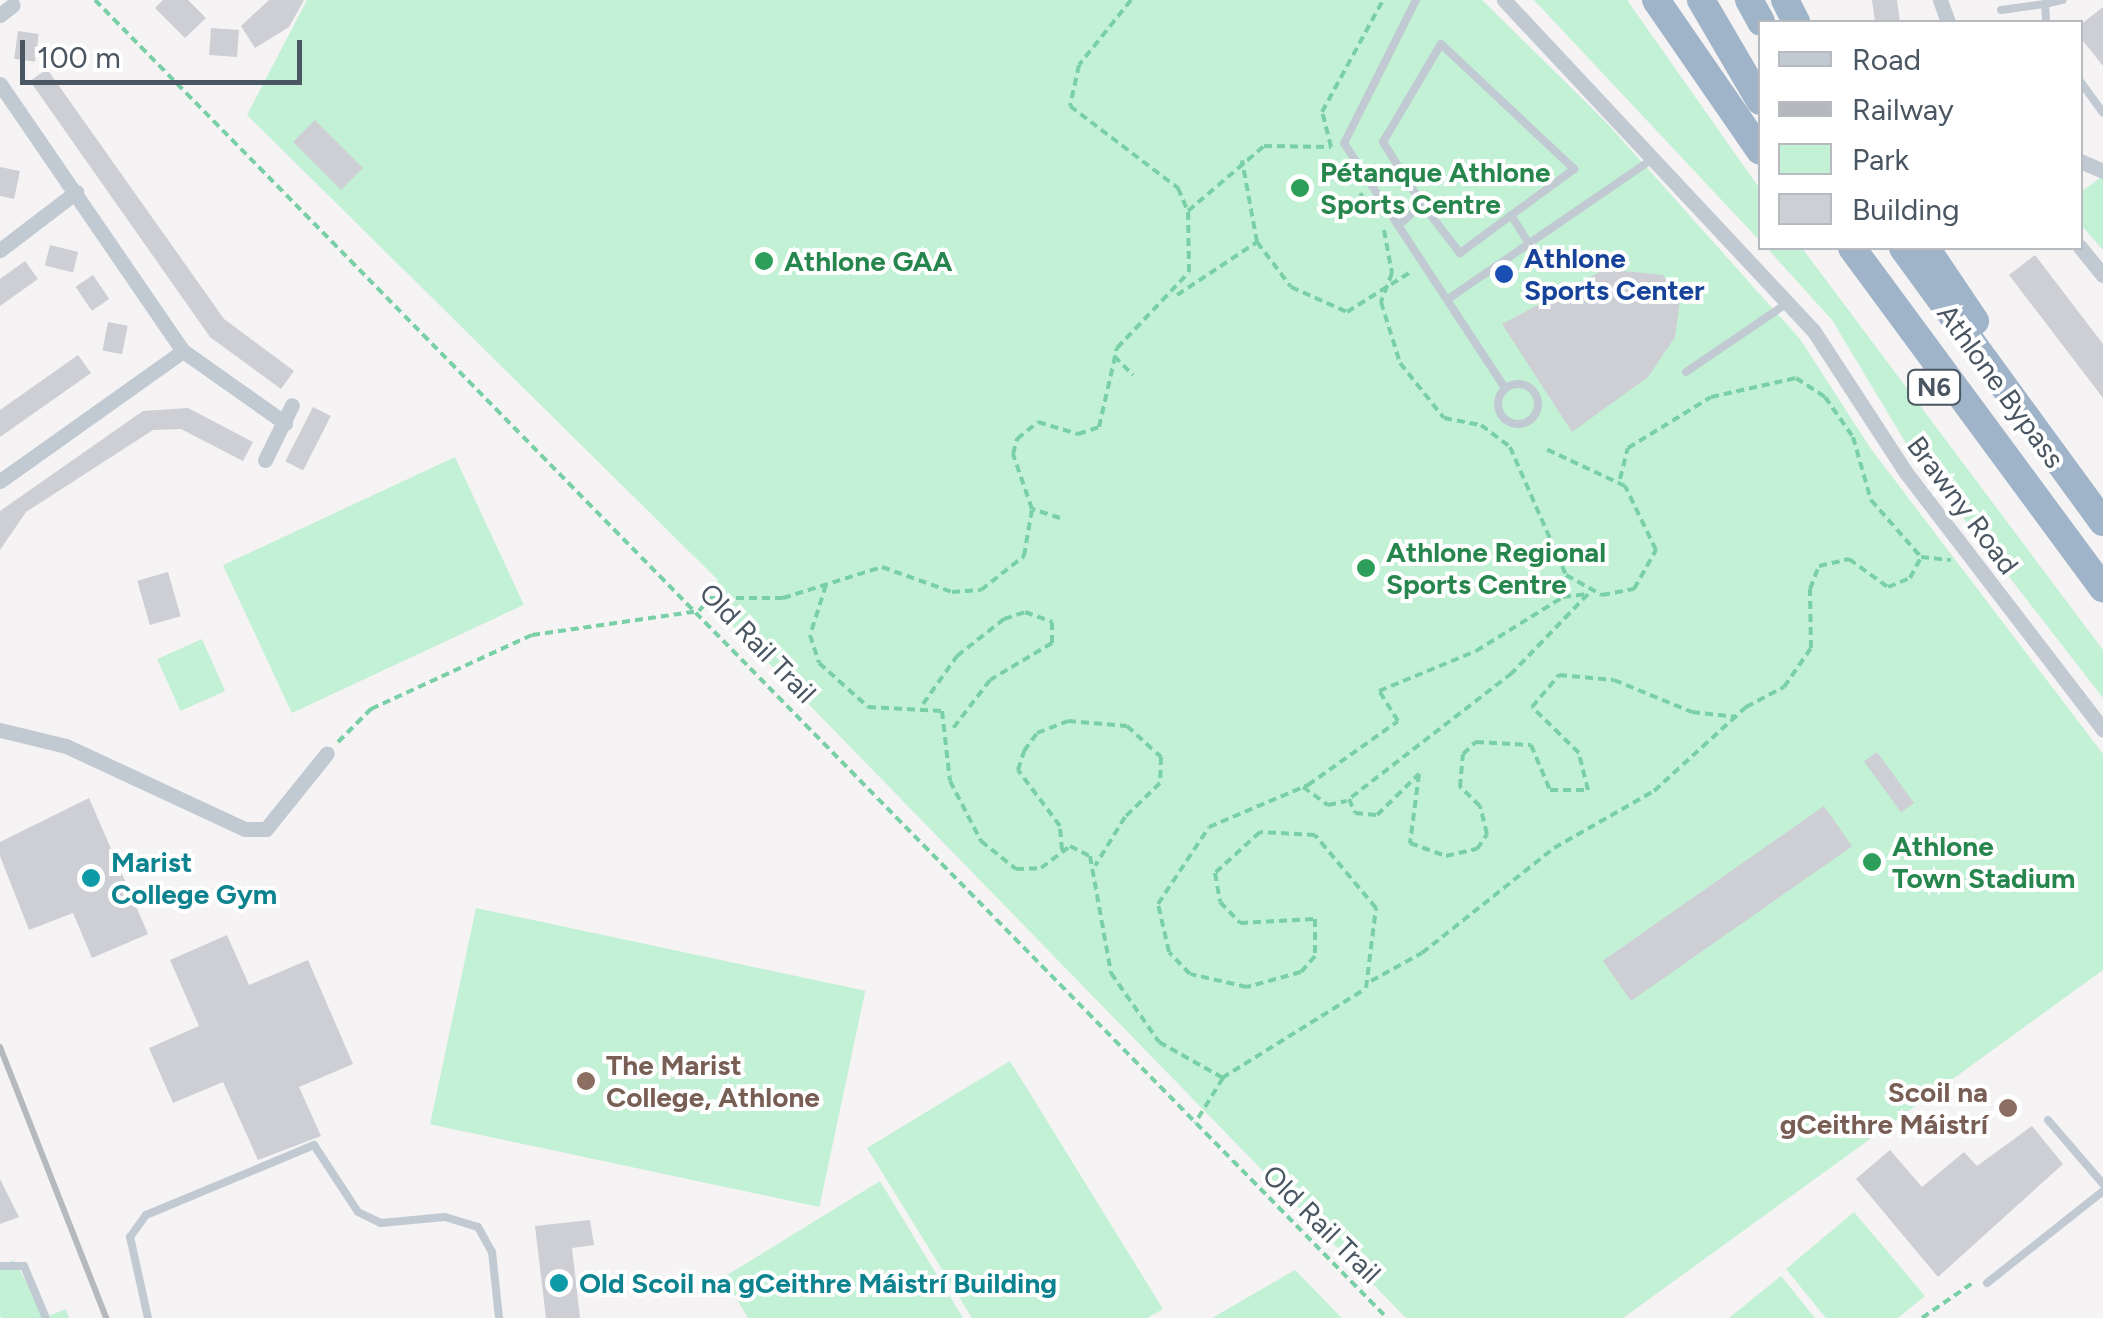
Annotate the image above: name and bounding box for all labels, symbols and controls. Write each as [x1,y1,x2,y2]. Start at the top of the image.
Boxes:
scale bar [25,20,308,82]
legend [1758,20,2083,250]
text: 100 m [37,39,121,76]
text: Road [1852,41,1921,78]
text: Railway [1852,91,1954,128]
text: Park [1852,141,1909,178]
place label: Pétanque Athlone Sports Centre [1320,155,1550,221]
marker: Pétanque Athlone Sports Centre [1289,177,1311,199]
text: Building [1852,191,1960,228]
place label: Athlone Sports Center [1524,241,1705,307]
place label: Athlone GAA [784,244,953,278]
marker: Athlone GAA [753,250,775,272]
marker: Athlone Sports Center [1493,263,1515,285]
street label: Athlone Bypass [1930,298,2072,474]
road number: N6 [1906,367,1962,407]
street label: Brawny Road [1900,429,2026,581]
place label: Athlone Regional Sports Centre [1386,535,1606,601]
marker: Athlone Regional Sports Centre [1355,557,1377,579]
street label: Old Rail Trail [693,576,823,710]
place label: Athlone Town Stadium [1892,829,2075,895]
place label: Marist College Gym [111,845,277,911]
marker: Athlone Town Stadium [1861,851,1883,873]
marker: Marist College Gym [80,867,102,889]
place label: The Marist College, Athlone [606,1048,820,1114]
marker: The Marist College, Athlone [575,1070,597,1092]
place label: Scoil na gCeithre Máistrí [1780,1075,1988,1141]
marker: Scoil na gCeithre Máistrí [1997,1097,2019,1119]
street label: Old Rail Trail [1256,1158,1388,1290]
place label: Old Scoil na gCeithre Máistrí Building [579,1266,1057,1300]
marker: Old Scoil na gCeithre Máistrí Building [548,1272,570,1294]

